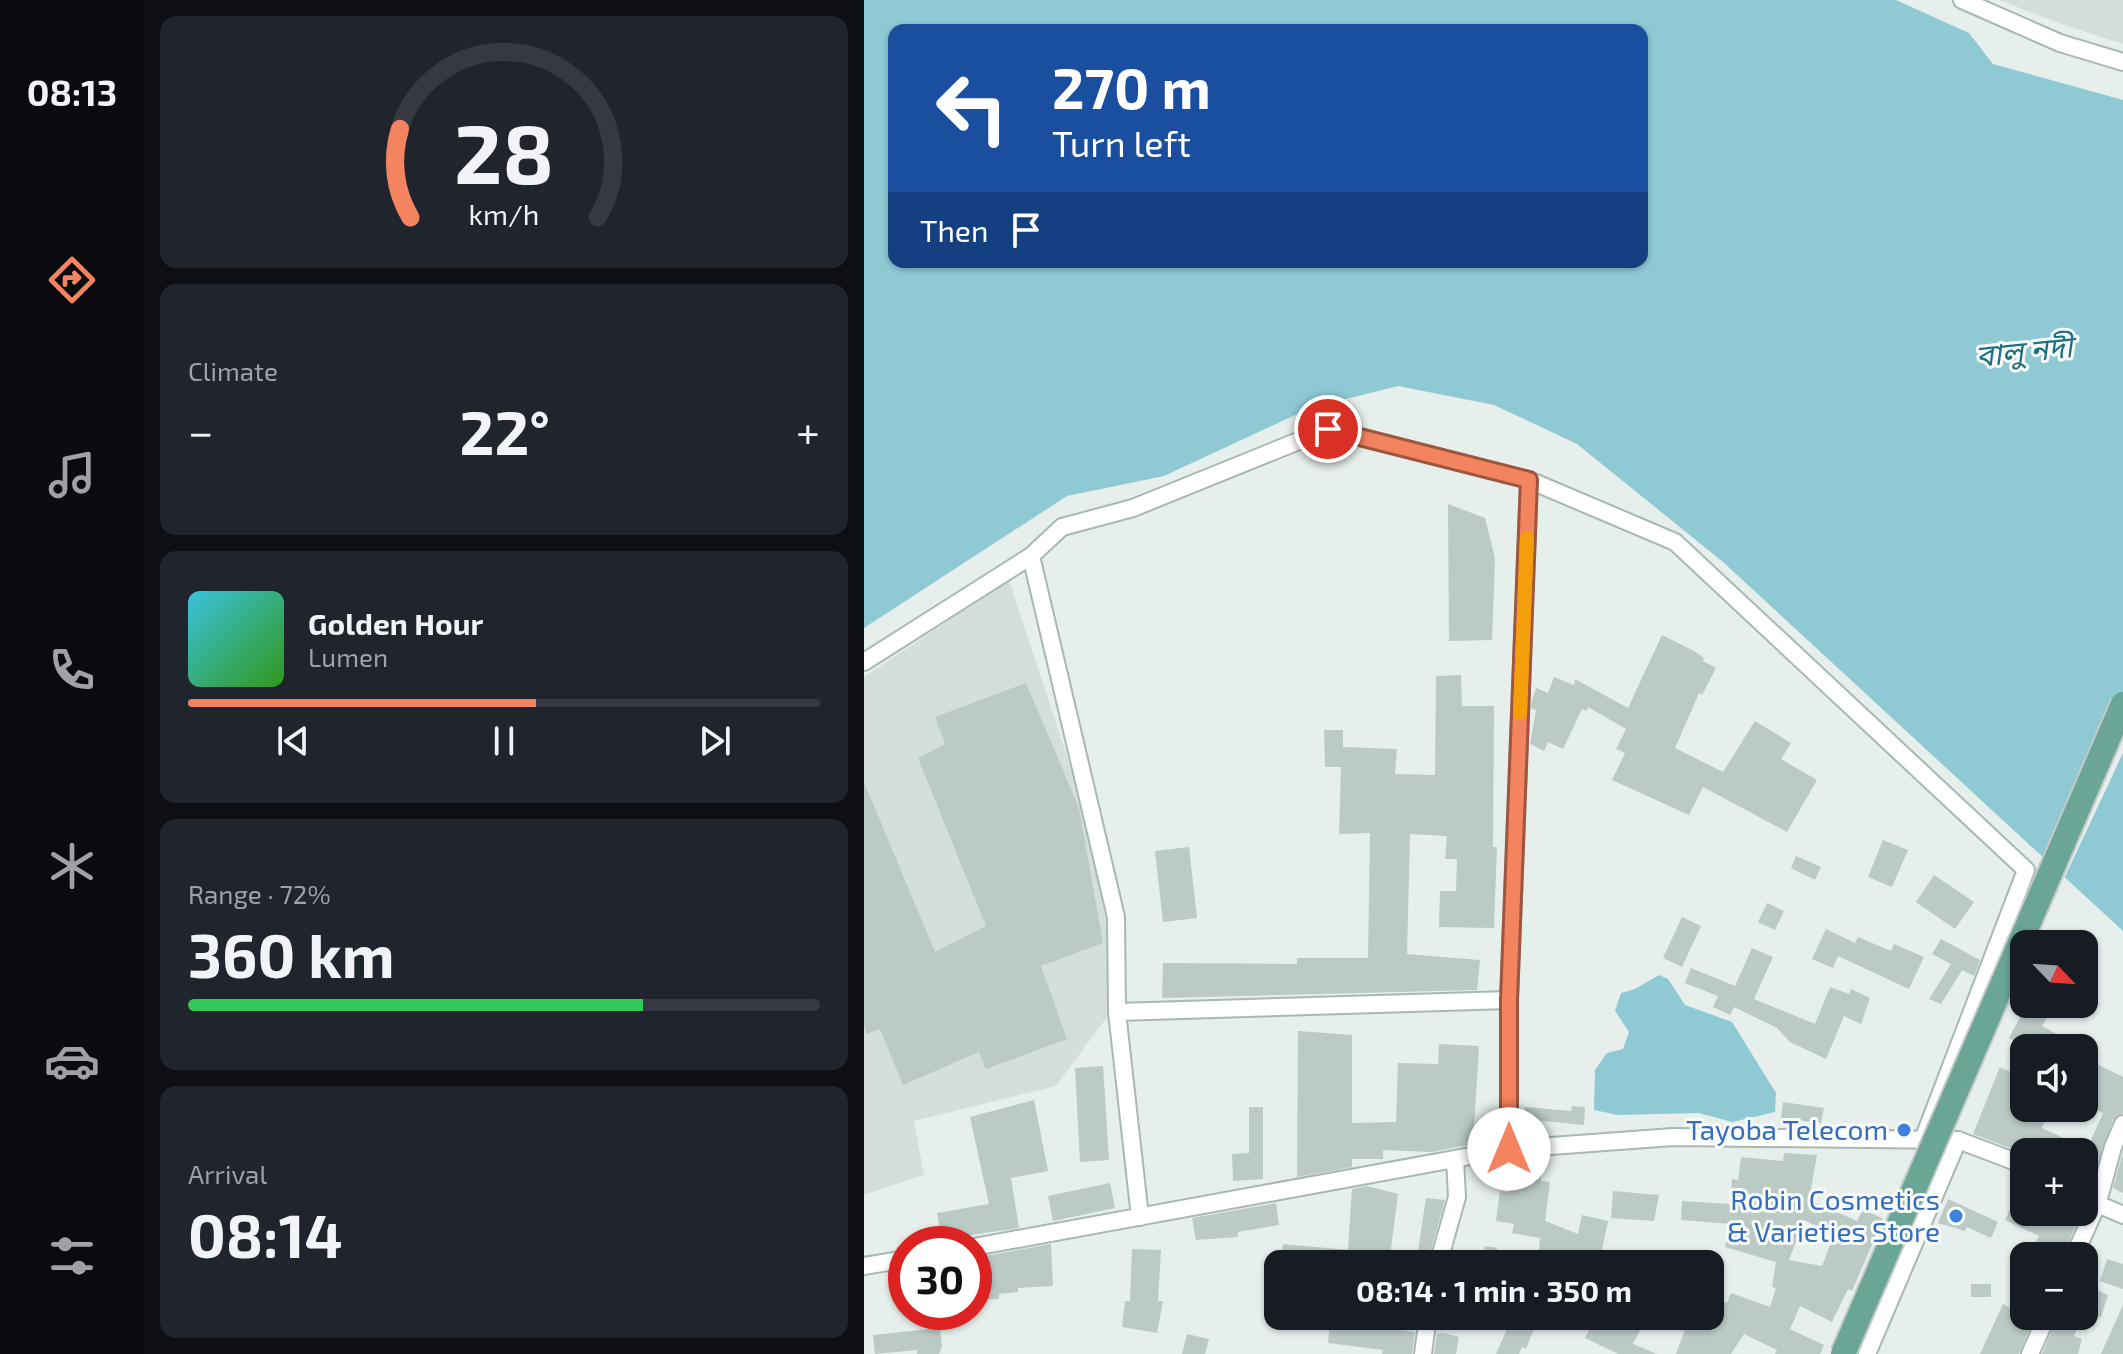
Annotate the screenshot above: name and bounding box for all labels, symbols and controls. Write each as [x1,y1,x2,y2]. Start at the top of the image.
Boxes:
text: 270 m [1052,53,1211,120]
icon: left [920,56,1024,160]
text: 08:13 [27,70,117,113]
text: 28 [454,100,554,200]
text: Turn left [1052,121,1191,164]
text: km/h [469,196,539,231]
icon: arrive [1004,208,1048,252]
text: Then [920,212,988,248]
icon: directions [44,252,100,308]
water label: বালু নদী [1974,327,2079,374]
text: Climate [188,355,278,386]
text: 22° [460,395,550,467]
pin [1294,395,1362,463]
text: − [188,404,214,457]
text: + [796,404,820,457]
icon: arrive [1306,407,1350,451]
icon: music [44,447,100,503]
text: Golden Hour [308,605,483,641]
text: Lumen [308,641,388,672]
icon: phone [44,642,100,698]
icon: previous [271,719,315,763]
icon: pause [482,719,526,763]
icon: next [693,719,737,763]
icon: climate [44,838,100,894]
text: Range · 72% [188,878,331,909]
text: 360 km [188,918,395,990]
north arrow [2010,930,2098,1018]
map controls [2010,930,2098,1330]
icon: car [44,1033,100,1089]
button: sound [2010,1034,2098,1122]
position arrow [1467,1107,1551,1191]
place label: Tayoba Telecom [1686,1112,1888,1146]
marker: Tayoba Telecom [1895,1121,1913,1139]
button: + [2010,1138,2098,1226]
text: Arrival [188,1158,267,1189]
place label: Robin Cosmetics & Varieties Store [1727,1182,1940,1248]
text: 08:14 [188,1198,343,1270]
marker: Robin Cosmetics & Varieties Store [1947,1207,1965,1225]
speed limit sign: 30 [888,1226,992,1330]
icon: filters [44,1228,100,1284]
button: − [2010,1242,2098,1330]
text: 08:14 · 1 min · 350 m [1356,1272,1632,1308]

